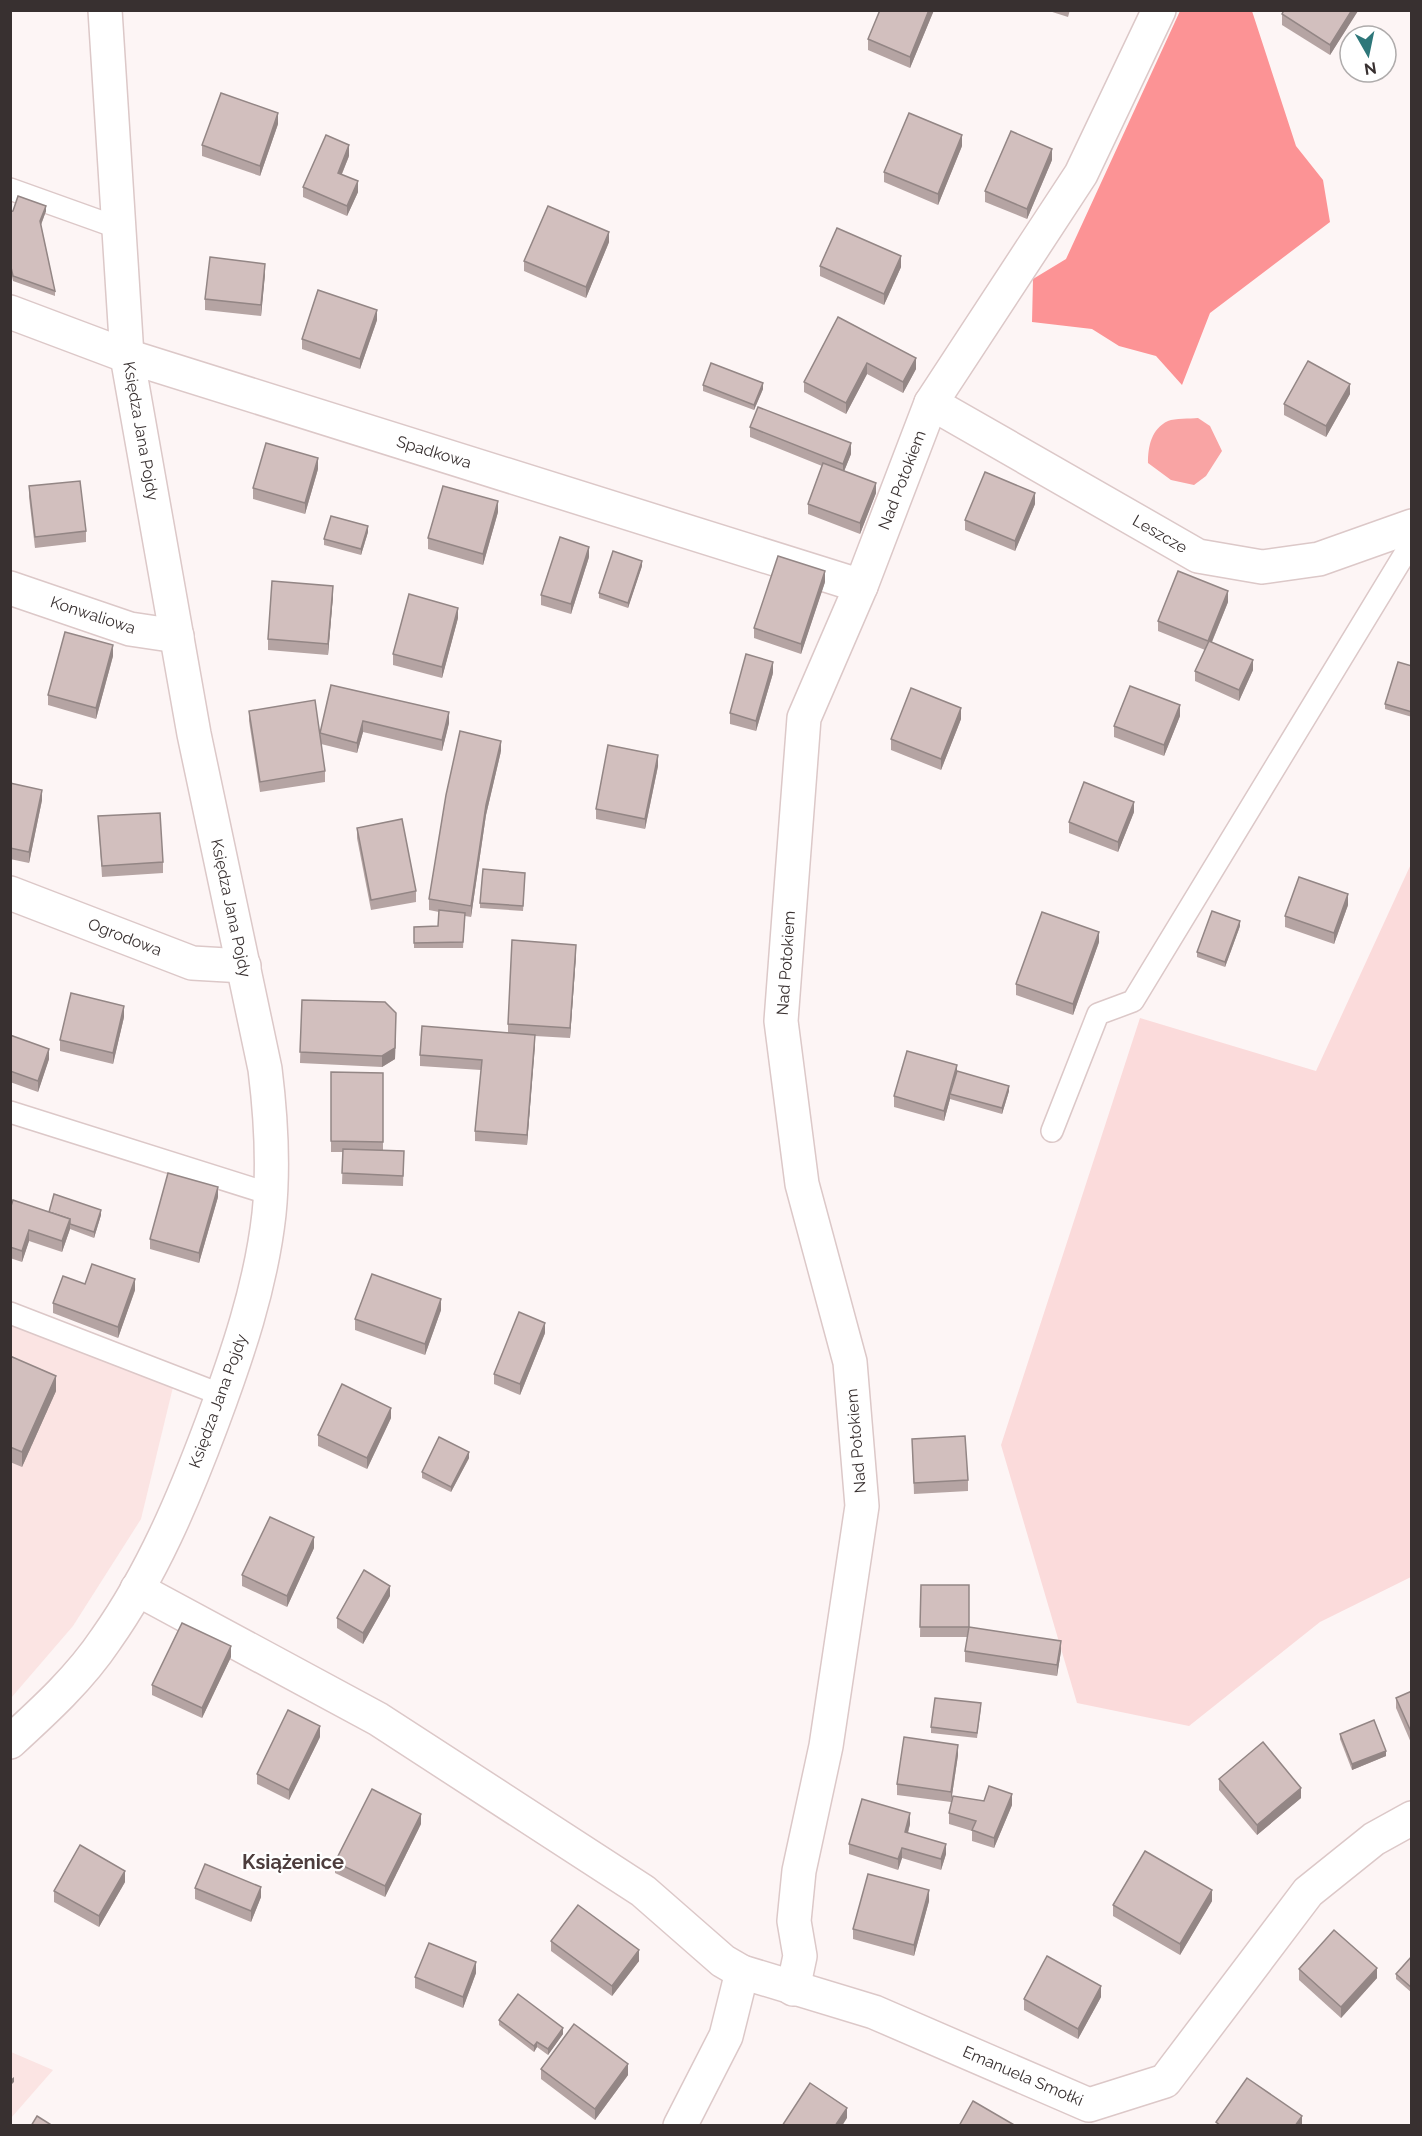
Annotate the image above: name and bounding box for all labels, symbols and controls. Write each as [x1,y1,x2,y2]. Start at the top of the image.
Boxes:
north arrow [1338,24,1398,84]
text: N [1363,58,1378,79]
street label: Księdza Jana Pojdy [119,360,163,502]
street label: Nad Potokiem [874,428,930,532]
street label: Spadkowa [394,432,474,472]
street label: Leszcze [1129,511,1191,557]
street label: Konwaliowa [48,592,138,638]
street label: Księdza Jana Pojdy [207,837,255,979]
street label: Nad Potokiem [773,910,799,1016]
street label: Ogrodowa [85,914,165,960]
street label: Księdza Jana Pojdy [185,1331,251,1471]
street label: Nad Potokiem [842,1388,870,1494]
district label: Książenice [242,1850,344,1874]
street label: Emanuela Smołki [960,2042,1086,2110]

